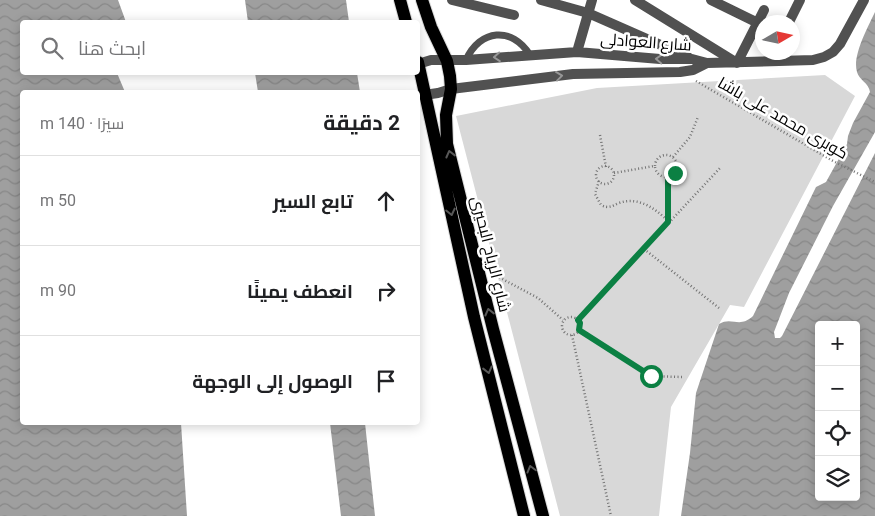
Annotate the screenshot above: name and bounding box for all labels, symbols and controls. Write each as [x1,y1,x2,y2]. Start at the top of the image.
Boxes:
north arrow [755,15,800,60]
search box [20,20,420,75]
street label: شارع العوادلى [600,29,692,57]
icon: search [38,34,66,62]
text: ابحث هنا [78,37,146,60]
one-way arrow [492,52,500,63]
one-way arrow [654,53,662,64]
one-way arrow [555,71,563,82]
street label: كوبرى محمد على باشا [714,73,851,164]
text: 2 دقيقة [323,111,400,135]
text: سيرًا · 140 m [40,114,124,133]
one-way arrow [445,151,455,159]
route end [664,162,687,185]
icon: ahead [372,187,400,215]
text: تابع السير [273,190,353,213]
text: 50 m [40,191,76,210]
street label: شارع الرياح البحيرى [465,194,515,314]
one-way arrow [445,208,456,217]
icon: right [372,277,400,305]
text: انعطف يمينًا [247,280,353,303]
text: 90 m [40,281,76,300]
one-way arrow [484,307,495,316]
map controls [815,321,860,501]
button: + [815,321,860,366]
route start [640,365,663,388]
one-way arrow [482,366,493,375]
button: − [815,366,860,411]
icon: arrive [372,367,400,395]
text: الوصول إلى الوجهة [192,370,353,393]
button: locate [815,411,860,456]
button: layers [815,456,860,501]
one-way arrow [526,465,536,473]

